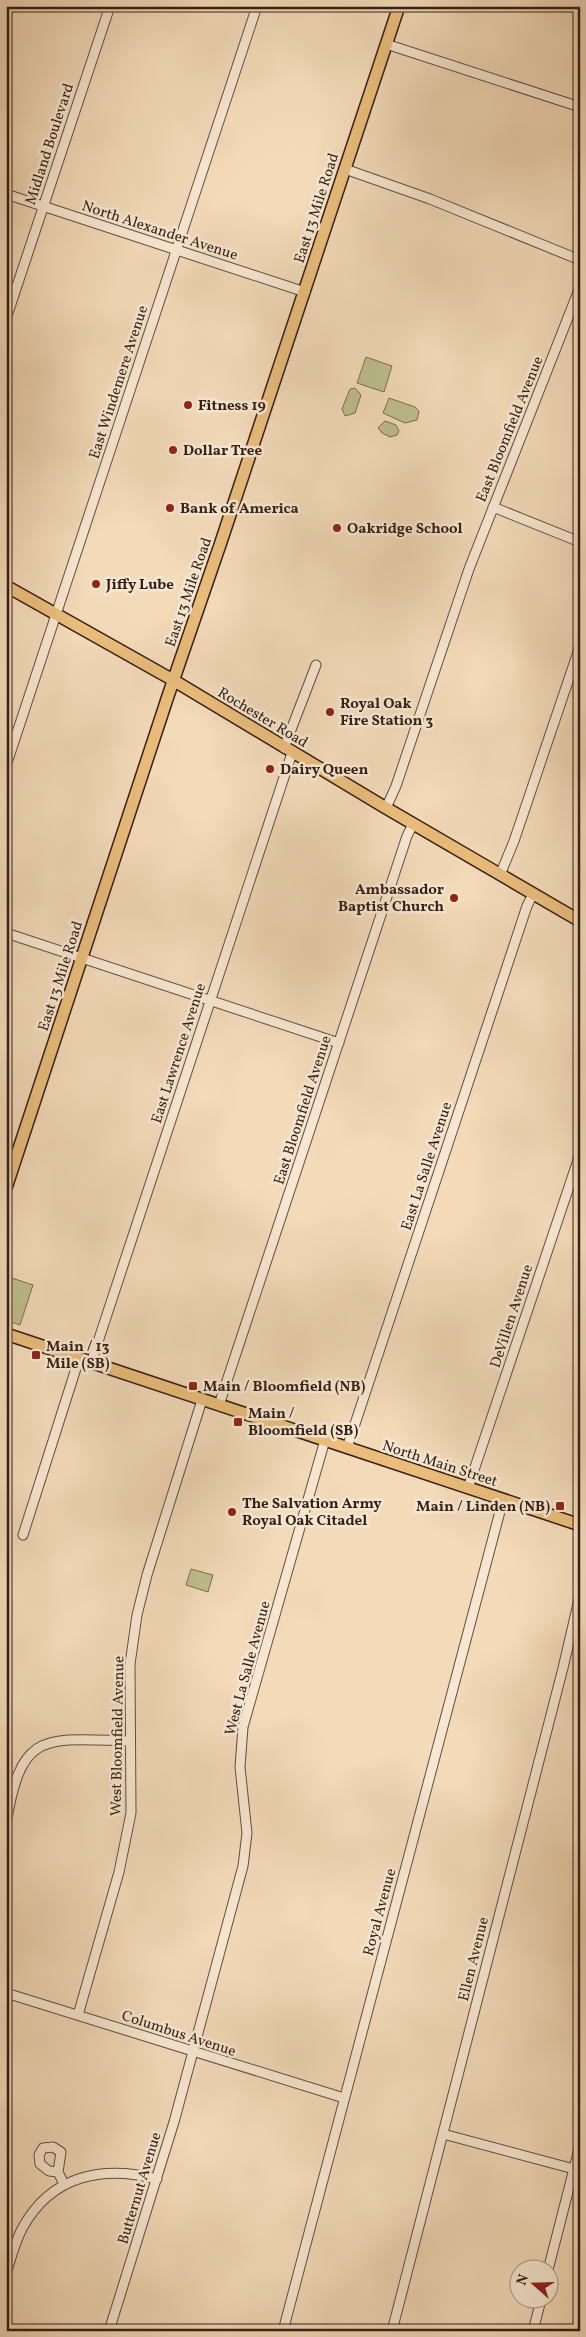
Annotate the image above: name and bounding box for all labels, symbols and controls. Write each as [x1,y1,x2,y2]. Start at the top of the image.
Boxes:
street label: Midland Boulevard [21,81,80,208]
street label: East 13 Mile Road [290,151,345,266]
street label: North Alexander Avenue [79,196,240,267]
street label: East Windemere Avenue [85,303,154,462]
street label: East Bloomfield Avenue [471,353,549,506]
place label: Fitness 19 [198,396,266,417]
marker: Fitness 19 [182,399,194,411]
place label: Dollar Tree [183,441,262,462]
marker: Dollar Tree [167,444,179,456]
place label: Bank of America [180,499,299,520]
marker: Bank of America [164,502,176,514]
place label: Oakridge School [347,519,463,540]
marker: Oakridge School [331,522,343,534]
street label: East 13 Mile Road [161,535,218,650]
place label: Jiffy Lube [105,575,174,596]
marker: Jiffy Lube [90,578,102,590]
street label: Rochester Road [213,683,311,754]
place label: Royal Oak Fire Station 3 [340,694,434,732]
marker: Royal Oak Fire Station 3 [324,706,336,718]
place label: Dairy Queen [280,760,369,781]
marker: Dairy Queen [264,763,276,775]
place label: Ambassador Baptist Church [338,880,444,918]
marker: Ambassador Baptist Church [448,892,460,904]
street label: East 13 Mile Road [34,919,89,1034]
street label: East Lawrence Avenue [147,981,212,1126]
street label: East Bloomfield Avenue [269,1033,337,1188]
street label: East La Salle Avenue [397,1100,458,1233]
street label: DeVillen Avenue [486,1262,539,1371]
place label: Main / 13 Mile (SB) [46,1337,110,1375]
marker: Main / 13 Mile (SB) [30,1349,42,1361]
place label: Main / Bloomfield (NB) [203,1377,366,1398]
marker: Main / Bloomfield (NB) [187,1380,199,1392]
place label: Main / Bloomfield (SB) [248,1404,358,1442]
marker: Main / Bloomfield (SB) [232,1416,244,1428]
street label: North Main Street [379,1436,500,1493]
place label: The Salvation Army Royal Oak Citadel [242,1494,382,1532]
place label: Main / Linden (NB) [416,1497,550,1518]
marker: Main / Linden (NB) [554,1500,566,1512]
marker: The Salvation Army Royal Oak Citadel [226,1506,238,1518]
street label: West La Salle Avenue [220,1599,277,1738]
street label: West Bloomfield Avenue [107,1656,130,1816]
street label: Royal Avenue [359,1866,402,1959]
street label: Ellen Avenue [454,1915,495,2004]
street label: Columbus Avenue [119,2006,238,2063]
street label: Butternut Avenue [113,2130,167,2247]
north arrow [508,2260,558,2310]
text: N [513,2272,534,2288]

